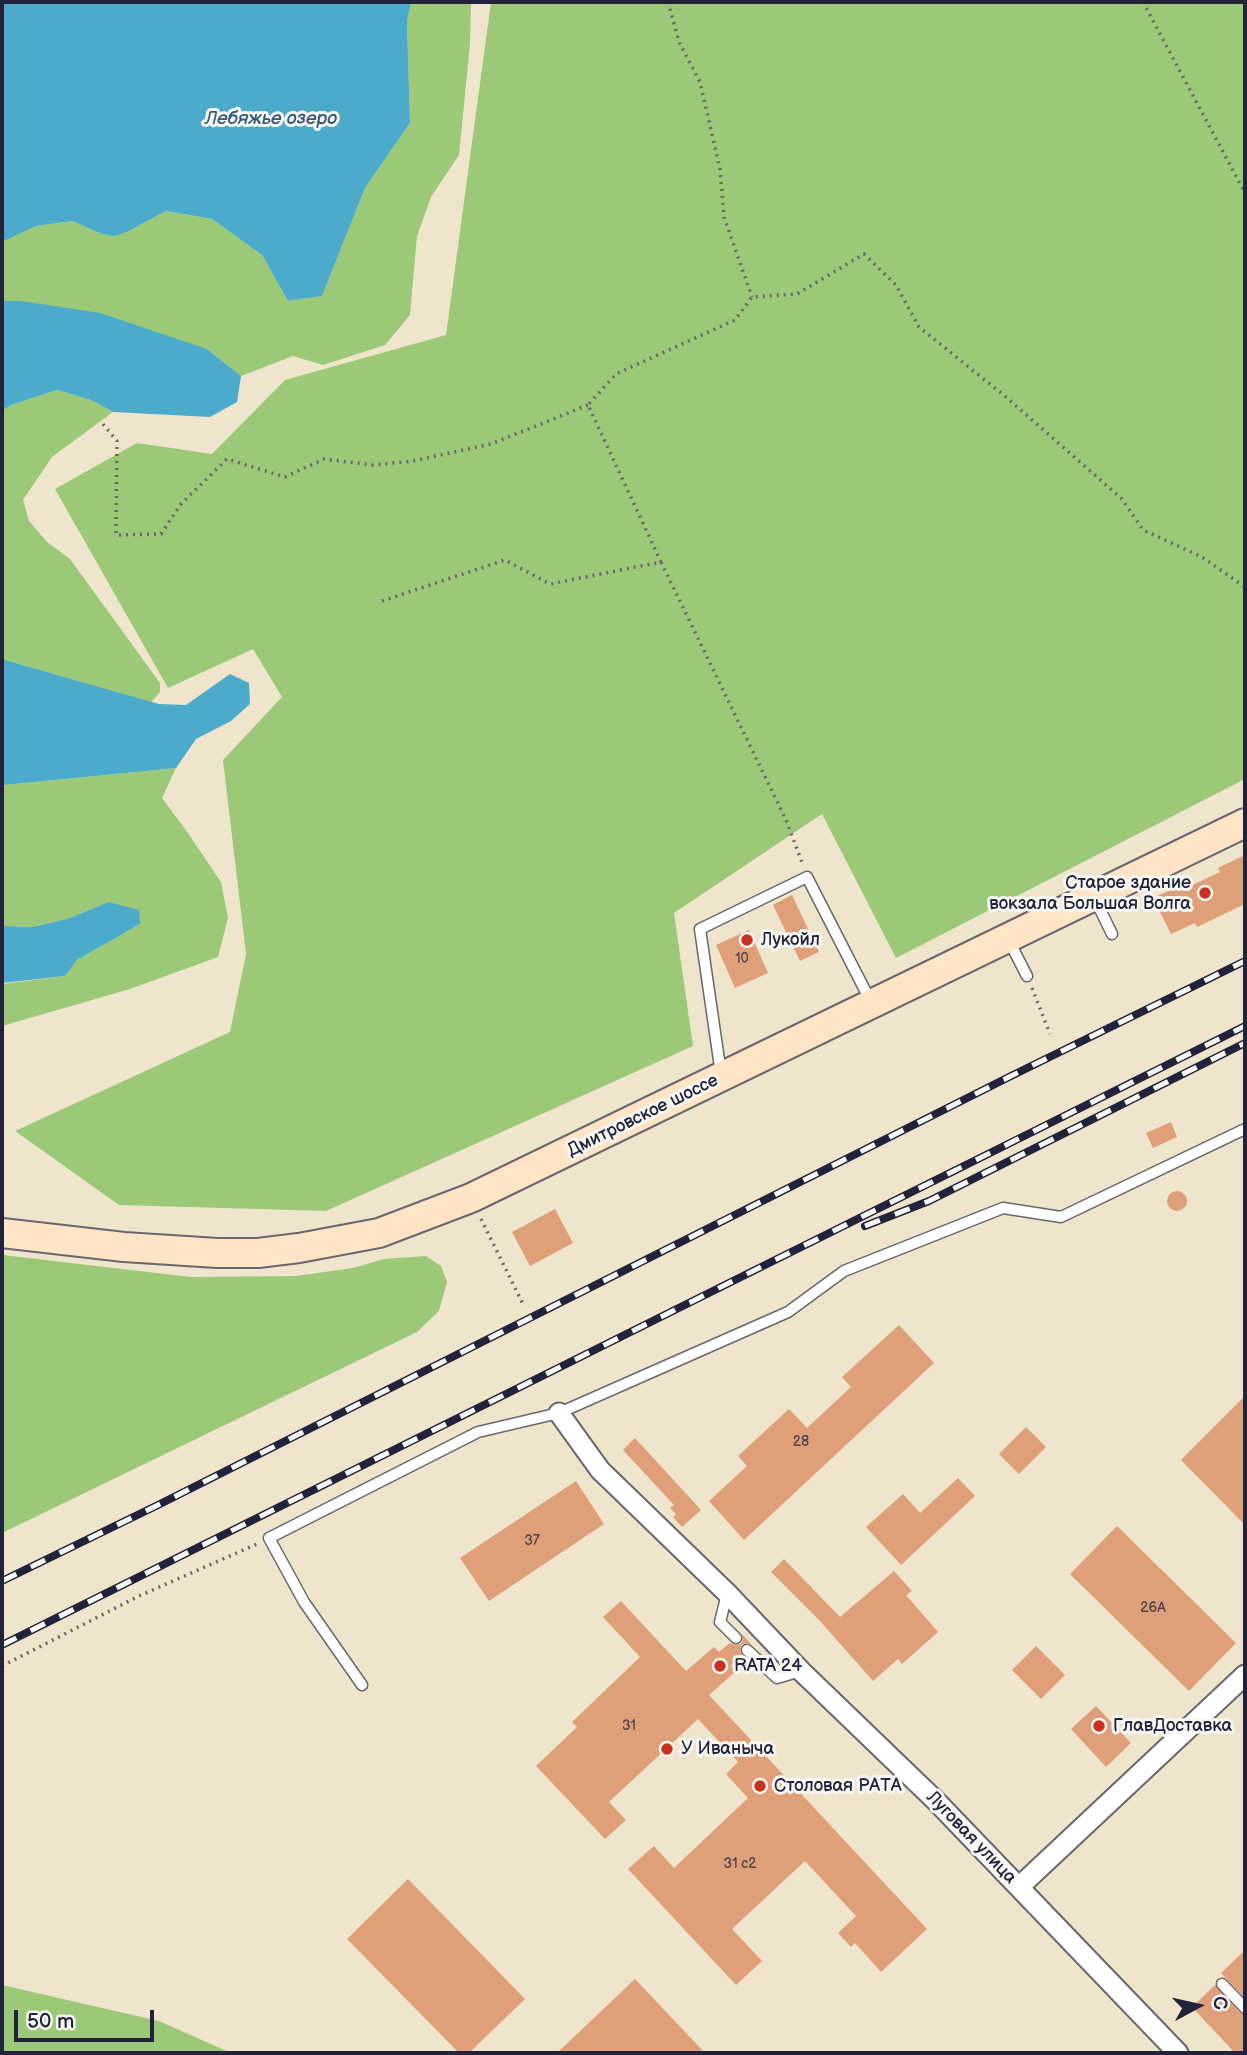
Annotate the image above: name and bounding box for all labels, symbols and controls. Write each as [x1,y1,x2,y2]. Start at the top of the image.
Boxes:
water label: Лебяжье озеро [205,108,337,130]
place label: Старое здание вокзала Большая Волга [989,872,1191,914]
marker: Старое здание вокзала Большая Волга [1197,885,1213,901]
place label: Лукойл [761,929,820,951]
marker: Лукойл [739,932,755,948]
house number: 10 [735,951,749,967]
street label: Дмитровское шоссе [564,1070,722,1162]
house number: 28 [793,1434,809,1450]
house number: 37 [524,1533,540,1549]
house number: 26А [1140,1600,1166,1616]
place label: RATA 24 [734,1655,802,1677]
marker: RATA 24 [712,1658,728,1674]
place label: ГлавДоставка [1113,1715,1232,1737]
house number: 31 [622,1718,636,1734]
marker: ГлавДоставка [1091,1718,1107,1734]
place label: У Иваныча [681,1738,774,1760]
marker: У Иваныча [659,1741,675,1757]
place label: Столовая РАТА [774,1775,902,1797]
marker: Столовая РАТА [752,1778,768,1794]
street label: Луговая улица [921,1787,1021,1889]
house number: 31 с2 [724,1856,756,1872]
north arrow [1163,1971,1233,2041]
text: С [1207,1995,1232,2011]
scale bar [18,1996,158,2040]
text: 50 m [27,2009,74,2034]

